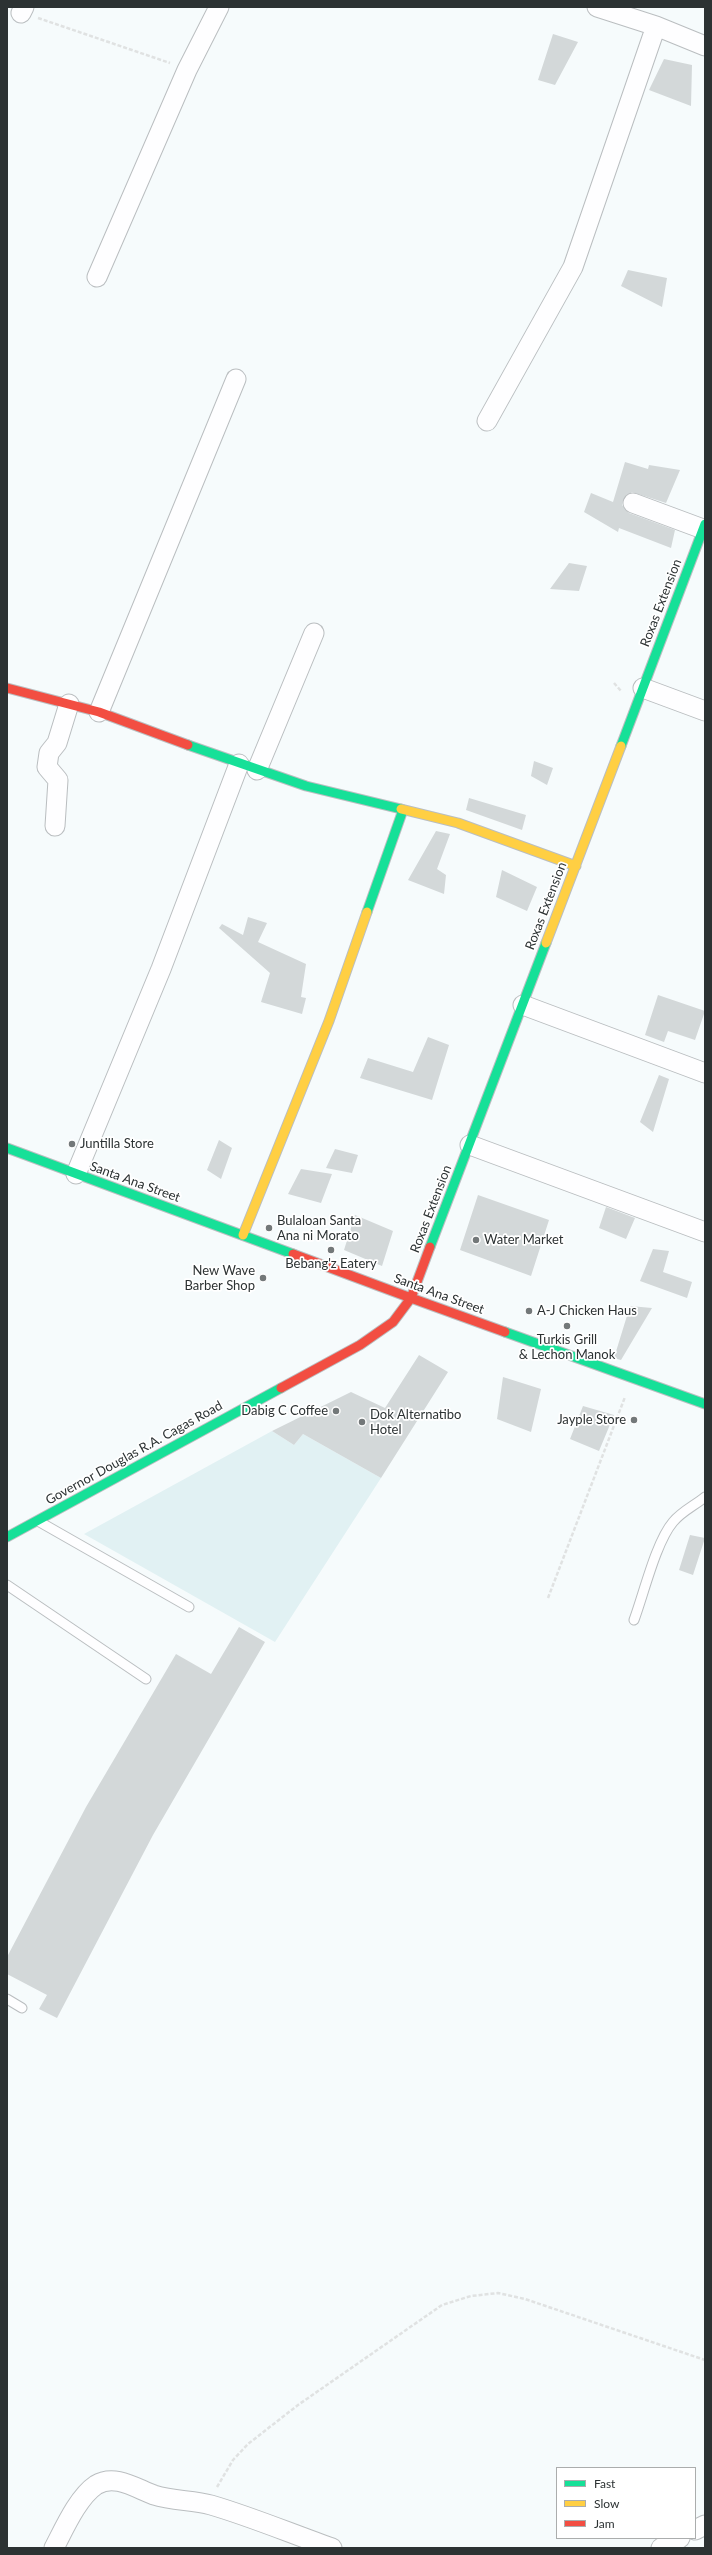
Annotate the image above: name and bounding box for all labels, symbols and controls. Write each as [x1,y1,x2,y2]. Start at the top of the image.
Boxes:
street label: Roxas Extension [637,557,685,649]
street label: Roxas Extension [522,860,570,952]
place label: Juntilla Store [80,1136,154,1152]
marker: Juntilla Store [67,1139,77,1149]
street label: Santa Ana Street [88,1158,182,1206]
street label: Roxas Extension [407,1163,455,1255]
place label: Bulaloan Santa Ana ni Morato [277,1213,361,1244]
marker: Bulaloan Santa Ana ni Morato [264,1223,274,1233]
place label: Water Market [484,1232,563,1248]
marker: Water Market [471,1235,481,1245]
marker: Bebang'z Eatery [326,1245,336,1255]
place label: Bebang'z Eatery [285,1256,377,1272]
place label: New Wave Barber Shop [184,1263,255,1294]
street label: Santa Ana Street [392,1270,486,1318]
marker: New Wave Barber Shop [258,1273,268,1283]
place label: A-J Chicken Haus [537,1303,637,1319]
marker: A-J Chicken Haus [524,1306,534,1316]
marker: Turkis Grill & Lechon Manok [562,1321,572,1331]
place label: Turkis Grill & Lechon Manok [519,1332,615,1363]
street label: Governor Douglas R.A. Cagas Road [43,1398,225,1508]
place label: Dabig C Coffee [241,1403,328,1419]
marker: Dabig C Coffee [331,1406,341,1416]
place label: Dok Alternatibo Hotel [370,1407,461,1438]
place label: Jayple Store [557,1412,626,1428]
marker: Jayple Store [629,1415,639,1425]
marker: Dok Alternatibo Hotel [357,1417,367,1427]
legend [556,2467,696,2539]
text: Fast [594,2476,615,2491]
text: Slow [594,2496,619,2511]
text: Jam [594,2516,615,2531]

